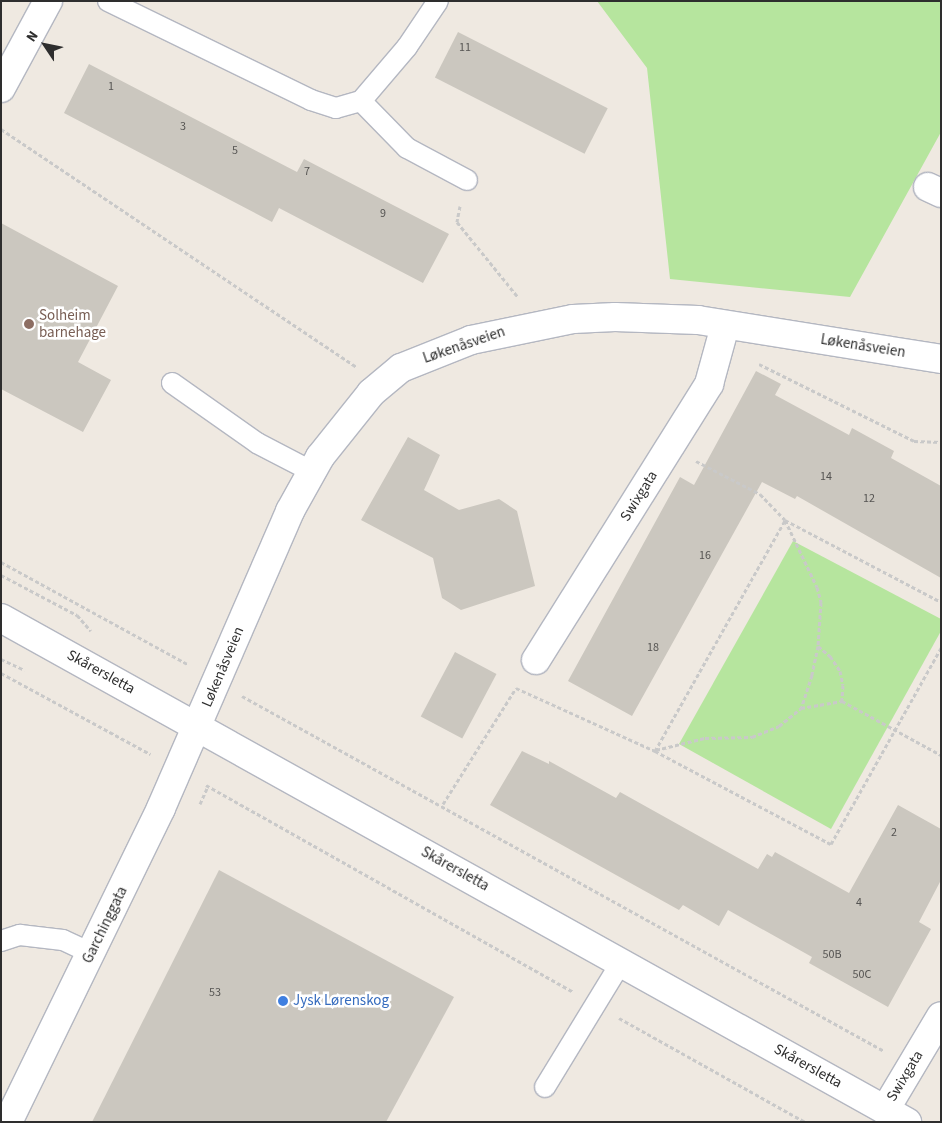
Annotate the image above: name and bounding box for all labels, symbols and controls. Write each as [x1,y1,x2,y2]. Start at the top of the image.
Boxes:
north arrow [20,20,70,70]
text: N [22,27,43,46]
house number: 11 [459,41,471,55]
house number: 1 [108,80,114,94]
house number: 3 [180,120,186,134]
house number: 5 [232,144,238,158]
house number: 7 [304,165,310,179]
house number: 9 [380,207,386,221]
place label: Solheim barnehage [39,306,106,341]
marker: Solheim barnehage [23,318,35,330]
street label: Løkenåsveien [421,323,507,367]
street label: Løkenåsveien [819,330,907,362]
street label: Swixgata [616,467,662,525]
house number: 14 [820,470,832,484]
house number: 12 [863,492,875,506]
house number: 16 [699,549,711,563]
street label: Løkenåsveien [198,624,248,710]
house number: 18 [647,641,659,655]
street label: Skårersletta [64,646,138,698]
house number: 2 [891,826,897,840]
street label: Skårersletta [418,843,492,895]
street label: Garchinggata [79,884,131,966]
house number: 4 [856,896,862,910]
house number: 50B [823,948,841,962]
house number: 50C [853,968,871,982]
house number: 53 [209,986,221,1000]
place label: Jysk Lørenskog [293,992,389,1010]
marker: Jysk Lørenskog [277,995,289,1007]
street label: Skårersletta [771,1040,845,1092]
street label: Swixgata [883,1047,927,1105]

